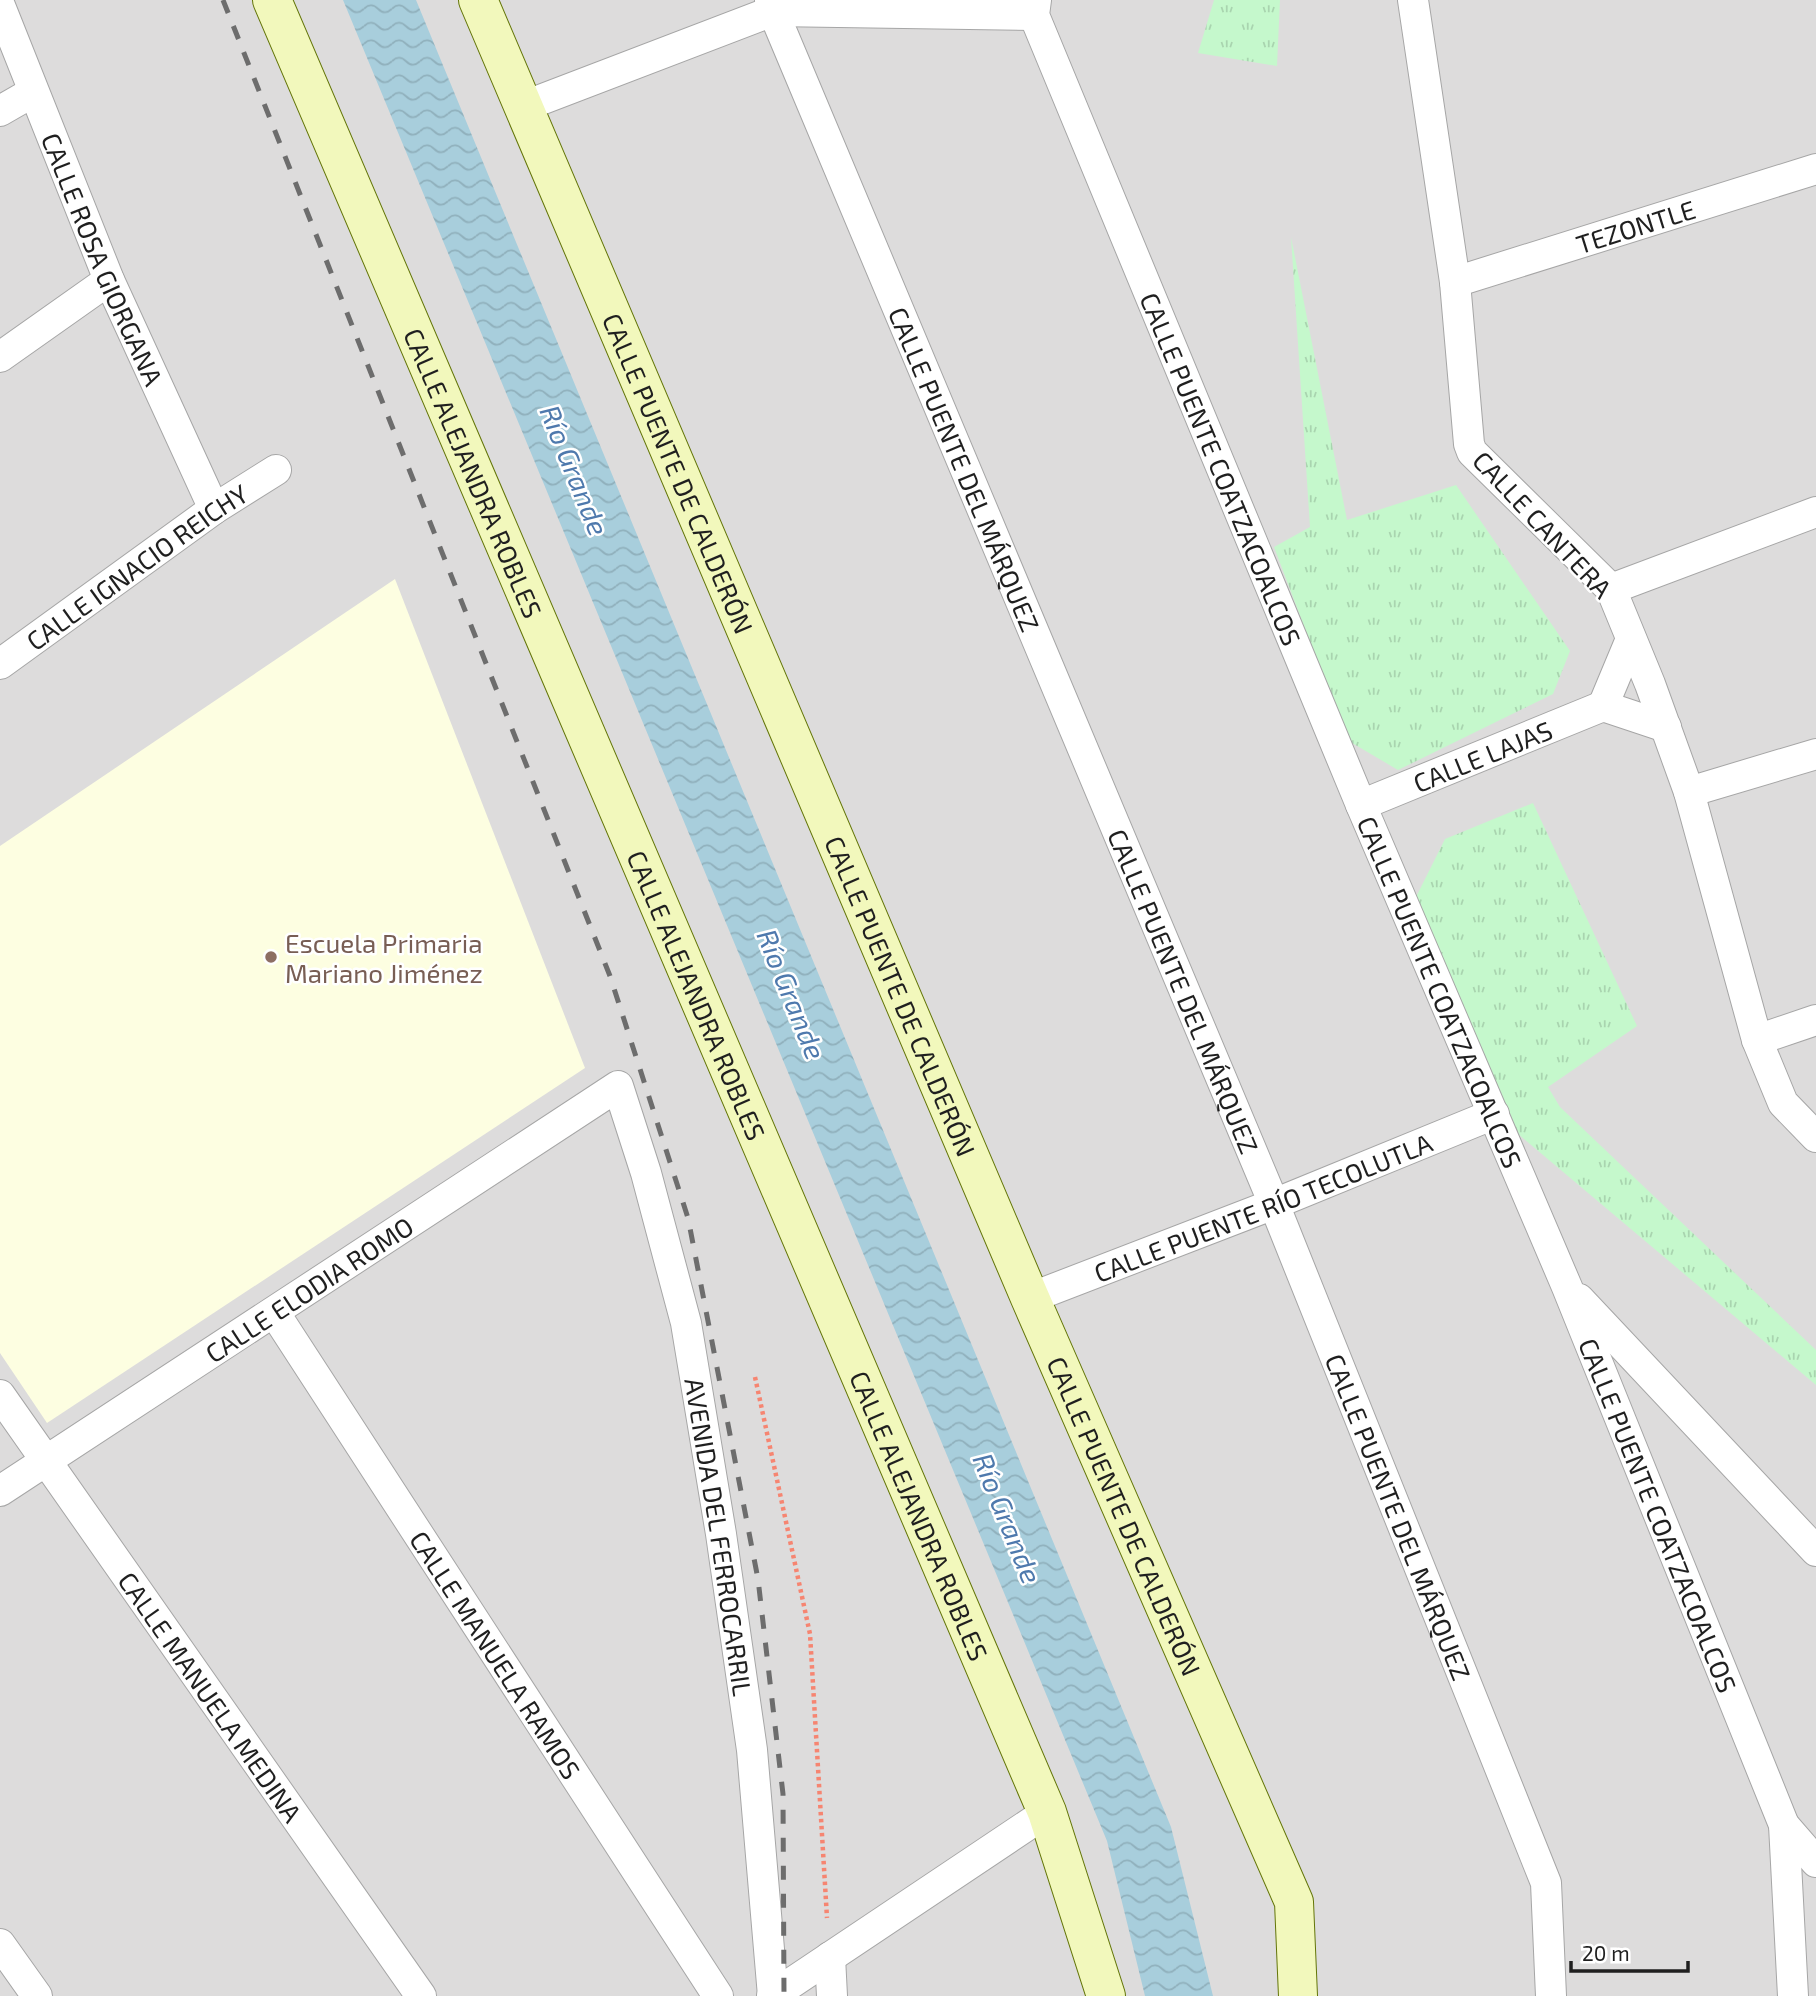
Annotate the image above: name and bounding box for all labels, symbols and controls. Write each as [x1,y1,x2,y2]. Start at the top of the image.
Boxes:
street label: CALLE ROSA GIORGANA [36,128,170,390]
street label: TEZONTLE [1572,192,1699,259]
street label: CALLE PUENTE COATZACOALCOS [1135,288,1309,650]
street label: CALLE PUENTE DEL MÁRQUEZ [883,302,1047,636]
street label: CALLE PUENTE DE CALDERÓN [597,308,761,638]
street label: CALLE ALEJANDRA ROBLES [399,323,550,622]
water label: Río Grande [533,400,617,540]
street label: CALLE CANTERA [1467,444,1619,604]
street label: CALLE IGNACIO REICHY [20,476,253,656]
street label: CALLE LAJAS [1408,713,1556,798]
street label: CALLE PUENTE COATZACOALCOS [1352,811,1529,1172]
street label: CALLE PUENTE DEL MÁRQUEZ [1103,824,1266,1157]
street label: CALLE PUENTE DE CALDERÓN [820,831,983,1160]
street label: CALLE ALEJANDRA ROBLES [622,845,773,1144]
water label: Río Grande [750,924,834,1064]
place label: Escuela Primaria Mariano Jiménez [285,927,483,988]
marker: Escuela Primaria Mariano Jiménez [263,949,279,965]
street label: CALLE PUENTE RÍO TECOLUTLA [1089,1126,1436,1287]
street label: CALLE ELODIA ROMO [199,1209,418,1368]
street label: CALLE PUENTE COATZACOALCOS [1574,1333,1744,1696]
street label: CALLE PUENTE DEL MÁRQUEZ [1320,1349,1478,1684]
street label: CALLE PUENTE DE CALDERÓN [1042,1351,1208,1680]
street label: CALLE ALEJANDRA ROBLES [845,1366,996,1665]
street label: AVENIDA DEL FERROCARRIL [680,1376,760,1698]
water label: Río Grande [966,1448,1050,1588]
street label: CALLE MANUELA RAMOS [404,1525,588,1784]
street label: CALLE MANUELA MEDINA [113,1565,309,1827]
scale bar [1571,1930,1688,1974]
text: 20 m [1582,1940,1630,1965]

